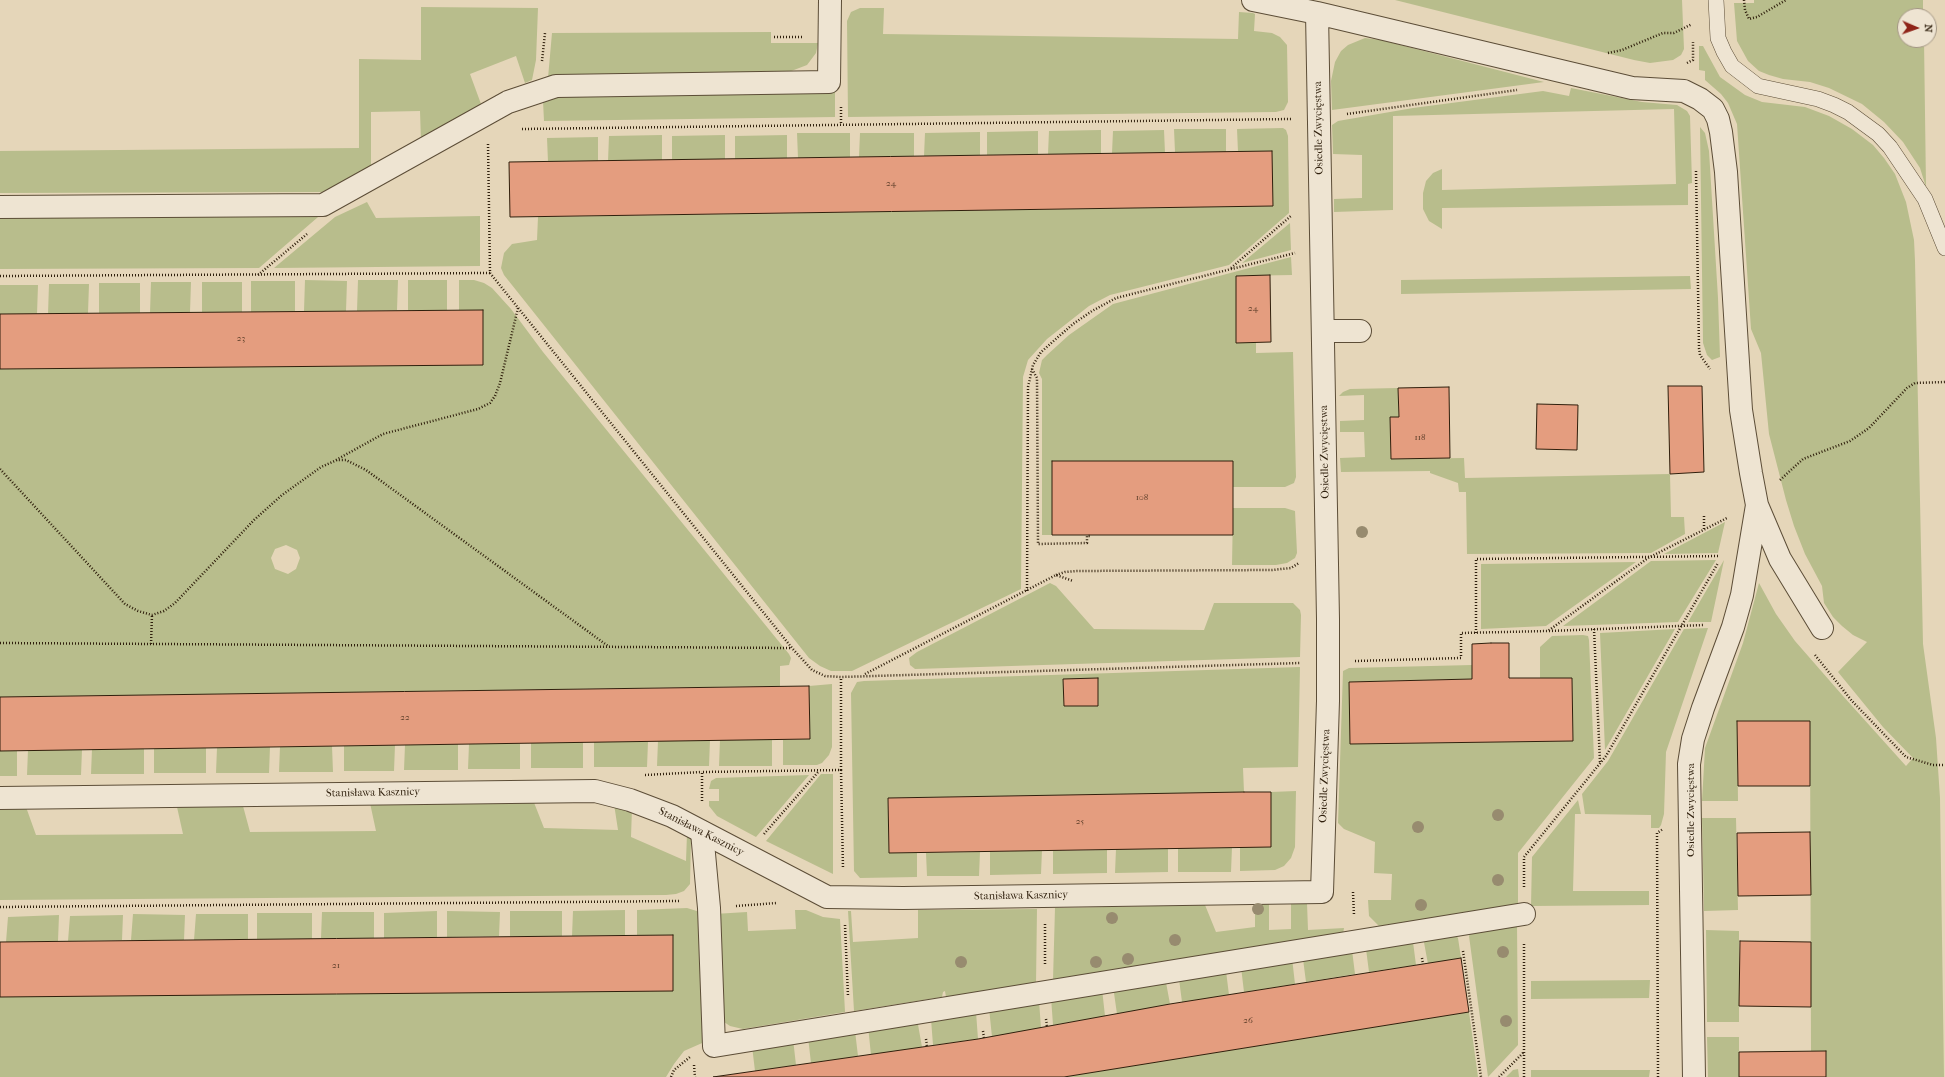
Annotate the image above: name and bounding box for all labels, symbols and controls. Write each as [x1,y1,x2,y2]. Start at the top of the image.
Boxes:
north arrow [1897,8,1937,48]
text: N [1922,24,1935,33]
street label: Osiedle Zwycięstwa [1312,81,1326,175]
house number: 24 [886,179,896,189]
house number: 24 [1248,304,1258,314]
house number: 23 [237,334,245,344]
street label: Osiedle Zwycięstwa [1318,405,1332,499]
house number: 118 [1415,433,1425,443]
house number: 108 [1136,493,1148,503]
house number: 22 [400,713,410,723]
street label: Osiedle Zwycięstwa [1317,729,1333,823]
street label: Osiedle Zwycięstwa [1684,763,1698,857]
street label: Stanisława Kasznicy [326,786,420,800]
street label: Stanisława Kasznicy [656,805,746,859]
house number: 25 [1076,817,1084,827]
street label: Stanisława Kasznicy [974,889,1068,903]
house number: 21 [332,961,340,971]
house number: 26 [1243,1016,1253,1026]

